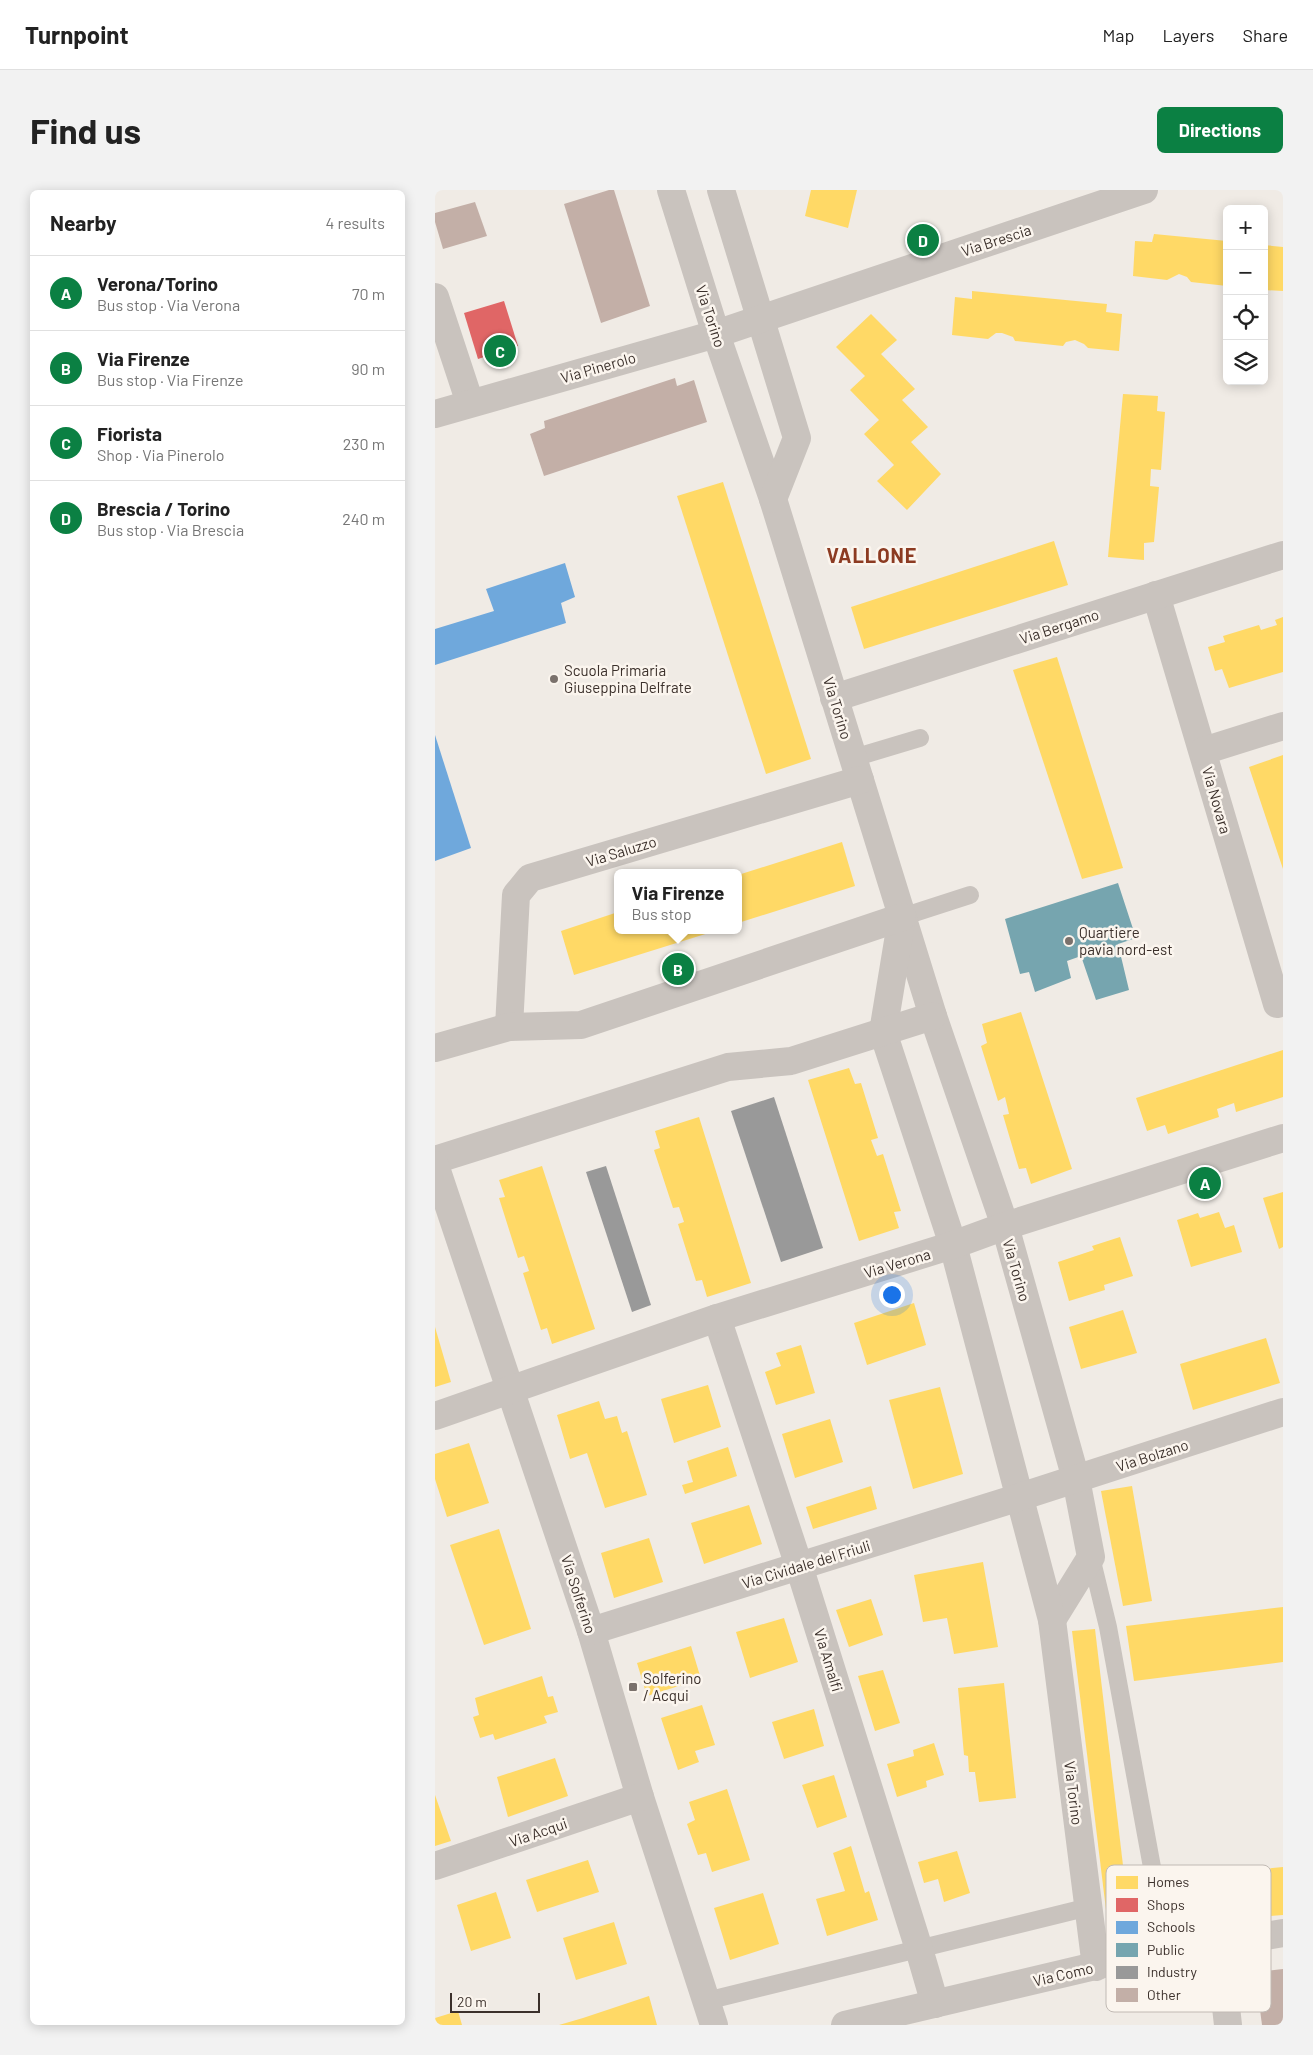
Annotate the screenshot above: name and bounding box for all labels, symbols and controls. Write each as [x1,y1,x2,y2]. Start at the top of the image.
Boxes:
text: Turnpoint [25,20,129,49]
text: Map [1102,24,1134,46]
text: Layers [1162,24,1215,46]
text: Share [1243,24,1288,46]
button: Directions [1157,107,1283,153]
text: Find us [30,109,141,151]
map controls [1223,205,1268,385]
button: + [1223,205,1268,250]
text: Nearby [50,210,116,235]
text: 4 results [325,213,385,232]
street label: Via Brescia [959,220,1033,260]
pin: D [907,221,939,259]
button: − [1223,250,1268,295]
text: Verona/Torino [97,272,218,295]
street label: Via Torino [692,283,730,349]
text: A [61,284,71,303]
text: 70 m [352,284,385,303]
text: Bus stop · Via Verona [97,295,240,314]
button: locate [1223,295,1268,340]
pin: C [484,332,516,370]
button: layers [1223,340,1268,385]
text: Via Firenze [97,347,190,370]
street label: Via Pinerolo [558,348,638,386]
text: B [61,359,71,378]
text: 90 m [351,359,385,378]
text: Bus stop · Via Firenze [97,370,243,389]
text: Fiorista [97,422,162,445]
text: C [61,434,71,453]
text: 230 m [343,434,385,453]
text: Shop · Via Pinerolo [97,445,225,464]
text: Brescia / Torino [97,497,230,520]
text: D [61,509,71,528]
text: 240 m [342,509,385,528]
text: Bus stop · Via Brescia [97,520,244,539]
district label: VALLONE [827,543,917,567]
street label: Via Bergamo [1017,605,1101,647]
place label: Scuola Primaria Giuseppina Delfrate [564,661,692,696]
marker: Scuola Primaria Giuseppina Delfrate [548,673,560,685]
street label: Via Torino [820,675,856,741]
street label: Via Novara [1199,764,1235,836]
street label: Via Saluzzo [584,832,658,870]
popup [614,869,742,934]
text: Via Firenze [632,881,724,904]
text: Bus stop [632,904,692,923]
place label: Quartiere pavia nord-est [1079,923,1173,958]
marker: Quartiere pavia nord-est [1063,935,1075,947]
pin: B [662,950,694,988]
pin: A [1189,1164,1221,1202]
street label: Via Torino [999,1237,1035,1303]
street label: Via Verona [862,1244,932,1282]
your location [879,1282,905,1308]
street label: Via Bolzano [1114,1435,1190,1475]
street label: Via Cividale del Friuli [740,1536,872,1592]
street label: Via Solferino [558,1552,600,1636]
street label: Via Amalfi [811,1626,847,1694]
place label: Solferino / Acqui [643,1669,701,1704]
marker: Solferino / Acqui [627,1681,639,1693]
street label: Via Torino [1061,1760,1087,1826]
street label: Via Acqui [507,1814,569,1850]
legend [1106,1865,1271,2012]
text: Homes [1147,1873,1190,1890]
text: Shops [1147,1896,1185,1913]
text: Schools [1147,1918,1195,1935]
text: Public [1147,1941,1185,1958]
street label: Via Como [1031,1958,1095,1990]
text: Industry [1147,1963,1198,1980]
text: Other [1147,1986,1181,2003]
scale bar [450,1990,540,2013]
text: 20 m [457,1993,487,2010]

